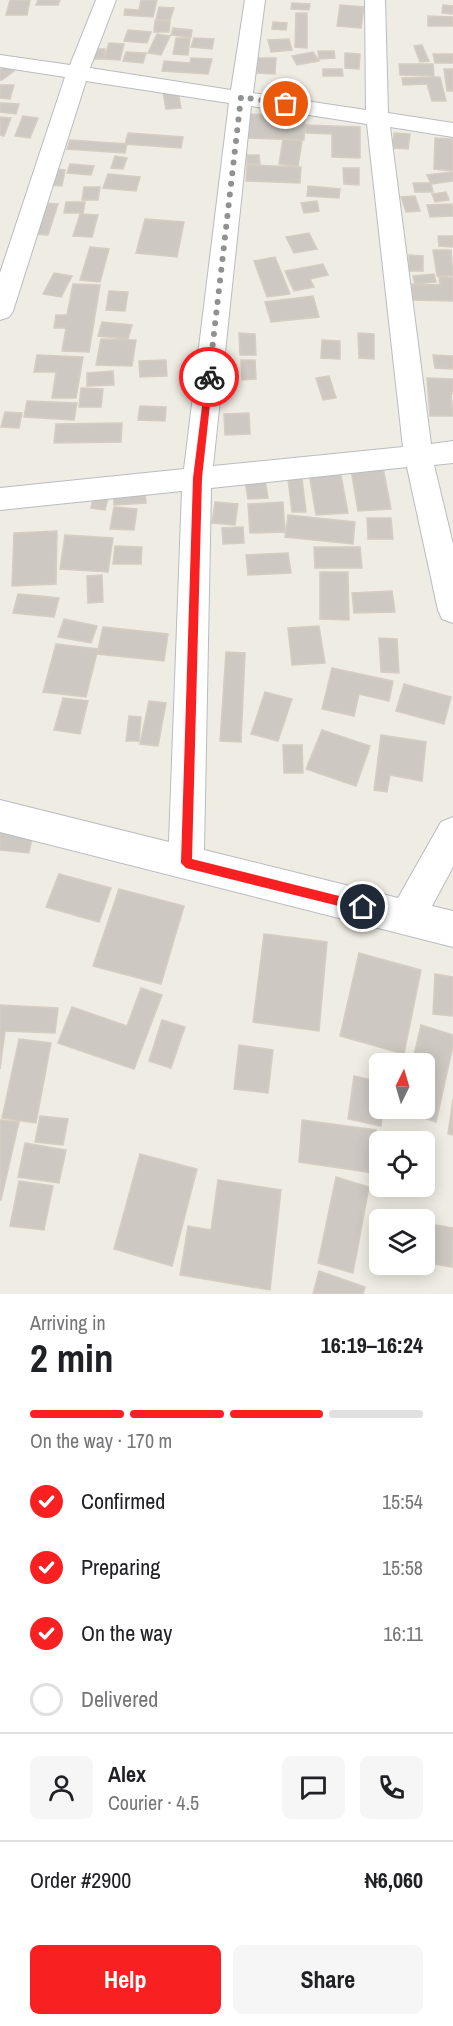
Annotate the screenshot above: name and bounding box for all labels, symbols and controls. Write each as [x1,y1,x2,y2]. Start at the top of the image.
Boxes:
pin [260,78,311,129]
icon: bag [269,87,302,120]
courier [179,347,239,407]
icon: bike [193,361,226,394]
pin [337,881,388,932]
icon: home [346,890,379,923]
north arrow [369,1053,435,1119]
map controls [369,1053,435,1275]
button: locate [369,1131,435,1197]
button: layers [369,1209,435,1275]
text: Arriving in [30,1309,106,1336]
text: 16:19–16:24 [321,1330,423,1360]
text: 2 min [30,1332,114,1384]
text: On the way · 170 m [30,1427,172,1454]
icon: check [30,1485,63,1518]
text: Confirmed [81,1486,165,1516]
text: 15:54 [382,1488,423,1515]
icon: check [30,1551,63,1584]
text: Preparing [81,1552,160,1582]
text: 15:58 [382,1554,423,1581]
icon: check [30,1617,63,1650]
text: On the way [81,1618,172,1648]
text: 16:11 [383,1620,423,1647]
text: Delivered [81,1684,158,1714]
button: person [30,1756,93,1819]
button: chat [282,1756,345,1819]
button: phone [360,1756,423,1819]
text: Alex [108,1759,146,1789]
text: Courier · 4.5 [108,1789,199,1816]
text: Order #2900 [30,1865,131,1895]
text: ₦6,060 [365,1865,423,1895]
button: Help [30,1945,221,2014]
button: Share [233,1945,423,2014]

